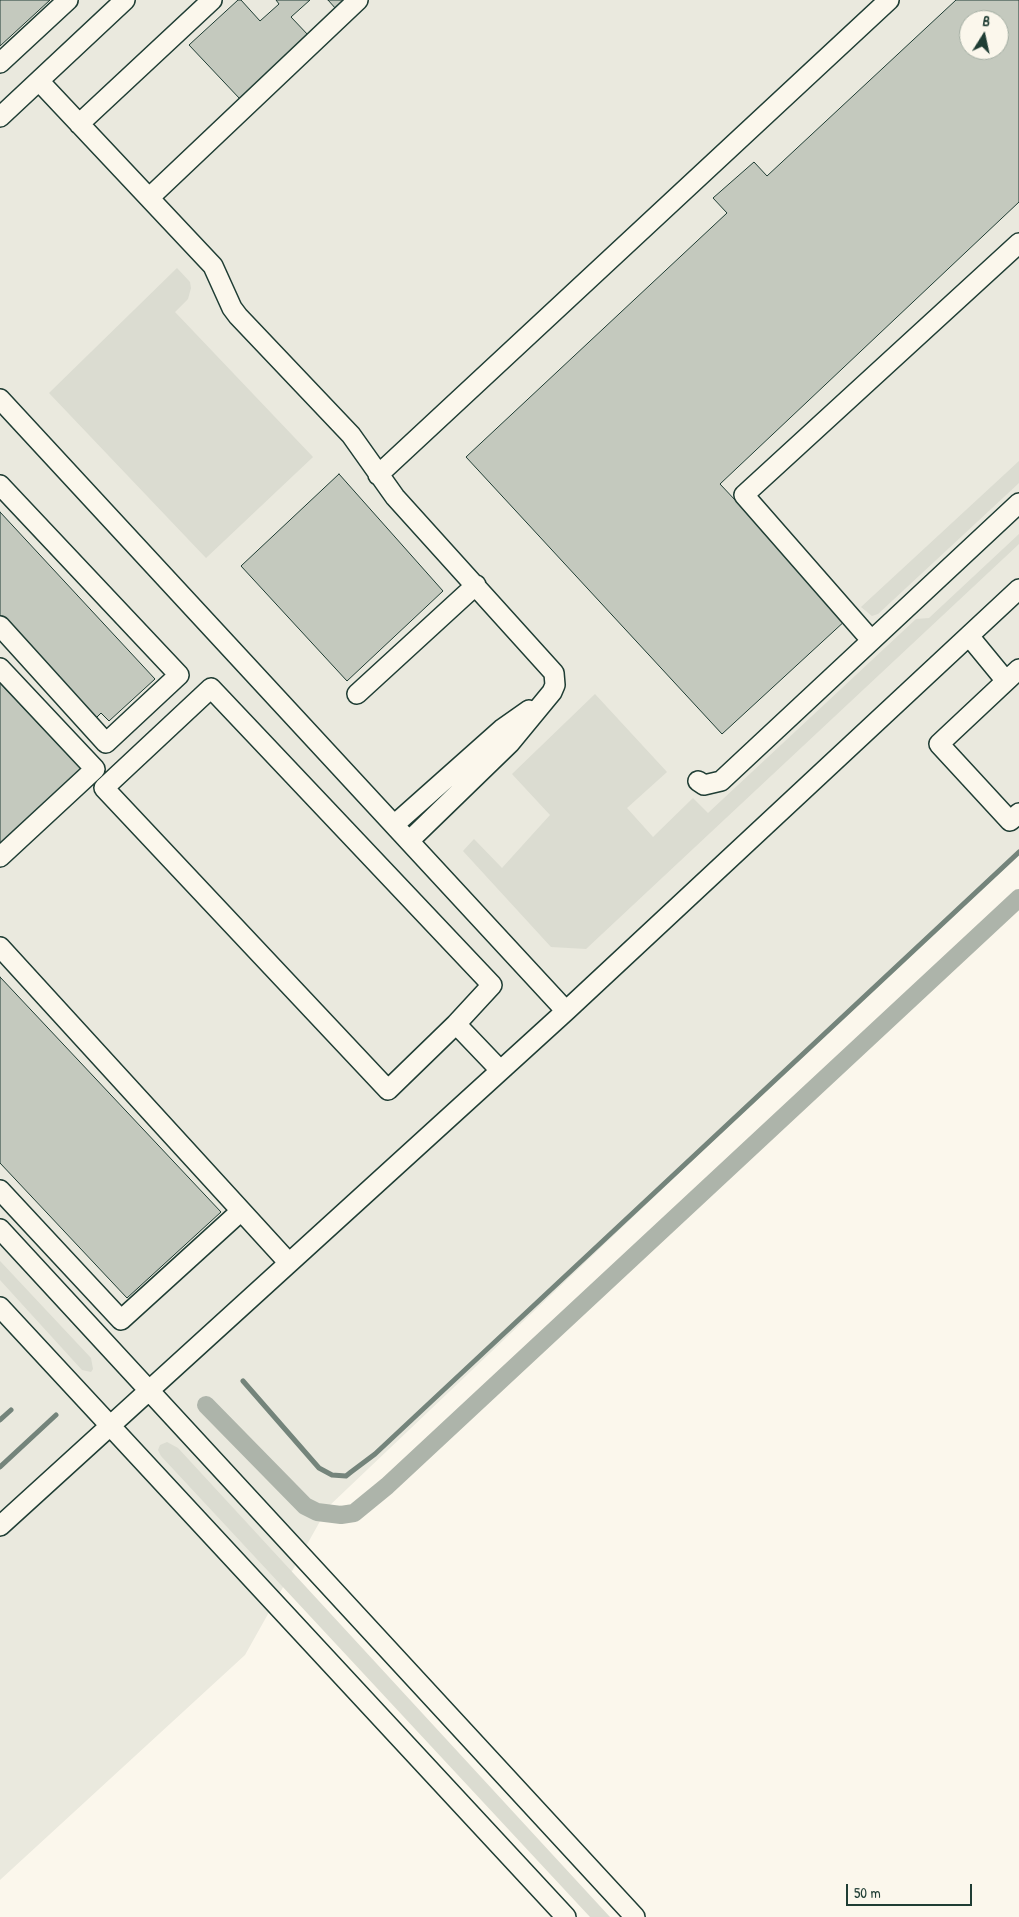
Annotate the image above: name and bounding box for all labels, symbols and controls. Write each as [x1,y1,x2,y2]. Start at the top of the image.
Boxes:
north arrow [959,10,1009,60]
text: B [981,11,992,31]
scale bar [849,1874,975,1906]
text: 50 m [854,1882,881,1903]

